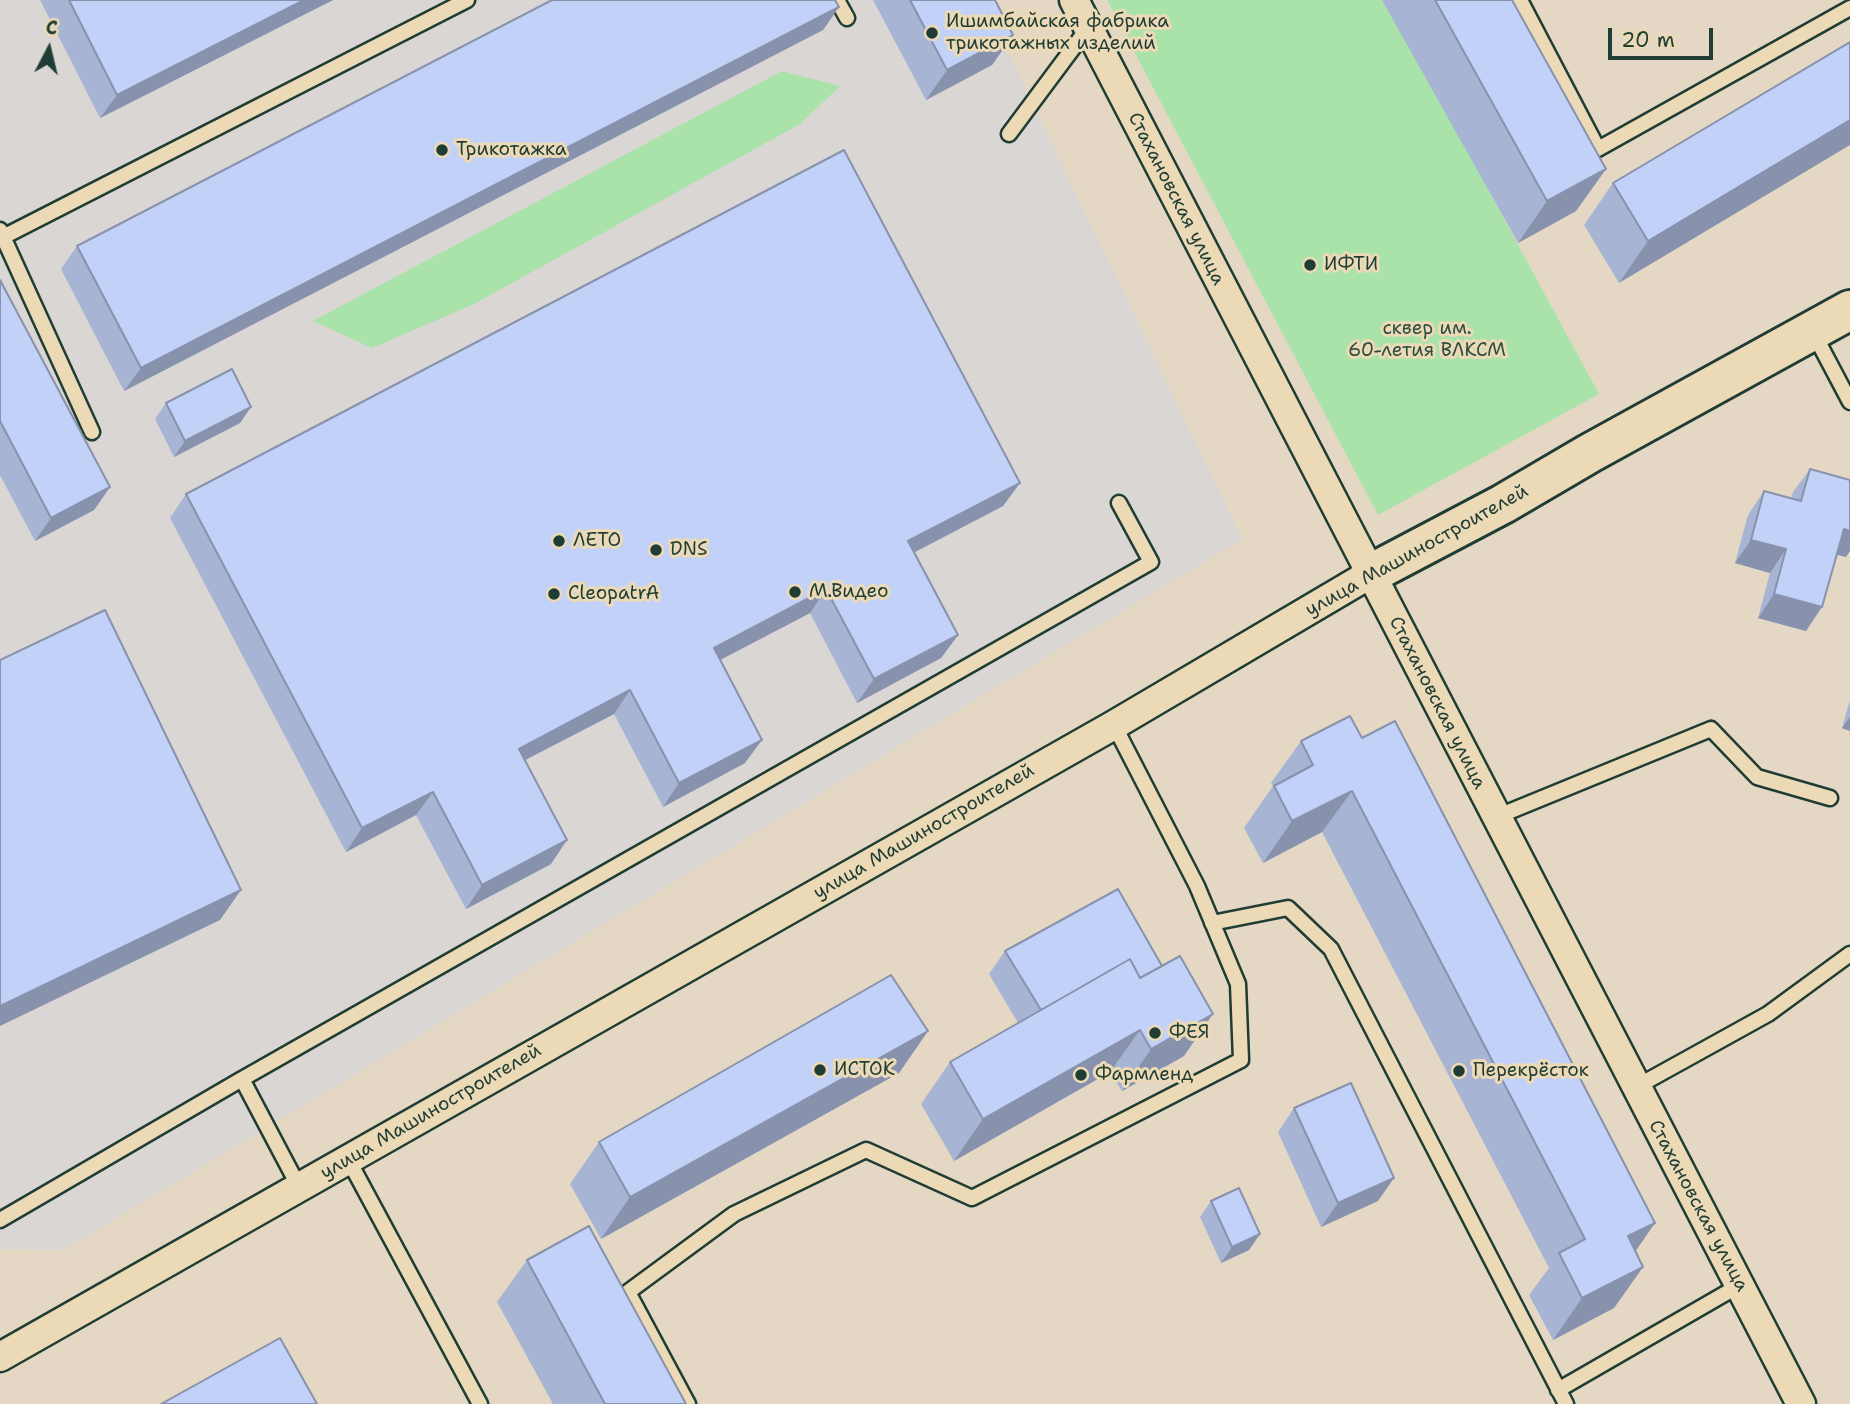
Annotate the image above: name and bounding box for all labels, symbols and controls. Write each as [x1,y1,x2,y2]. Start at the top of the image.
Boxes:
place label: Ишимбайская фабрика трикотажных изделий [946,11,1169,55]
north arrow [14,14,84,84]
scale bar [1612,14,1717,58]
text: С [44,15,59,41]
marker: Ишимбайская фабрика трикотажных изделий [924,25,940,41]
text: 20 m [1621,26,1675,54]
street label: Стахановская улица [1122,109,1230,289]
place label: Трикотажка [456,139,567,161]
marker: Трикотажка [434,142,450,158]
place label: ИФТИ [1324,254,1378,276]
marker: ИФТИ [1302,257,1318,273]
park label: сквер им. 60-летия ВЛКСМ [1348,318,1506,362]
street label: улица Машиностроителей [1302,480,1532,622]
place label: ЛЕТО [573,530,621,552]
marker: ЛЕТО [551,533,567,549]
place label: DNS [670,539,707,561]
marker: DNS [648,542,664,558]
place label: М.Видео [809,581,889,603]
place label: CleopatrA [568,583,659,605]
marker: М.Видео [787,584,803,600]
marker: CleopatrA [546,586,562,602]
street label: Стахановская улица [1383,613,1491,793]
street label: улица Машиностроителей [809,759,1039,905]
place label: ФЕЯ [1169,1022,1209,1044]
marker: ФЕЯ [1147,1025,1163,1041]
street label: улица Машиностроителей [316,1039,546,1185]
place label: ИСТОК [834,1059,895,1081]
place label: Перекрёсток [1473,1060,1589,1082]
marker: ИСТОК [812,1062,828,1078]
marker: Перекрёсток [1451,1063,1467,1079]
place label: Фармленд [1095,1064,1193,1086]
marker: Фармленд [1073,1067,1089,1083]
street label: Стахановская улица [1643,1116,1753,1296]

